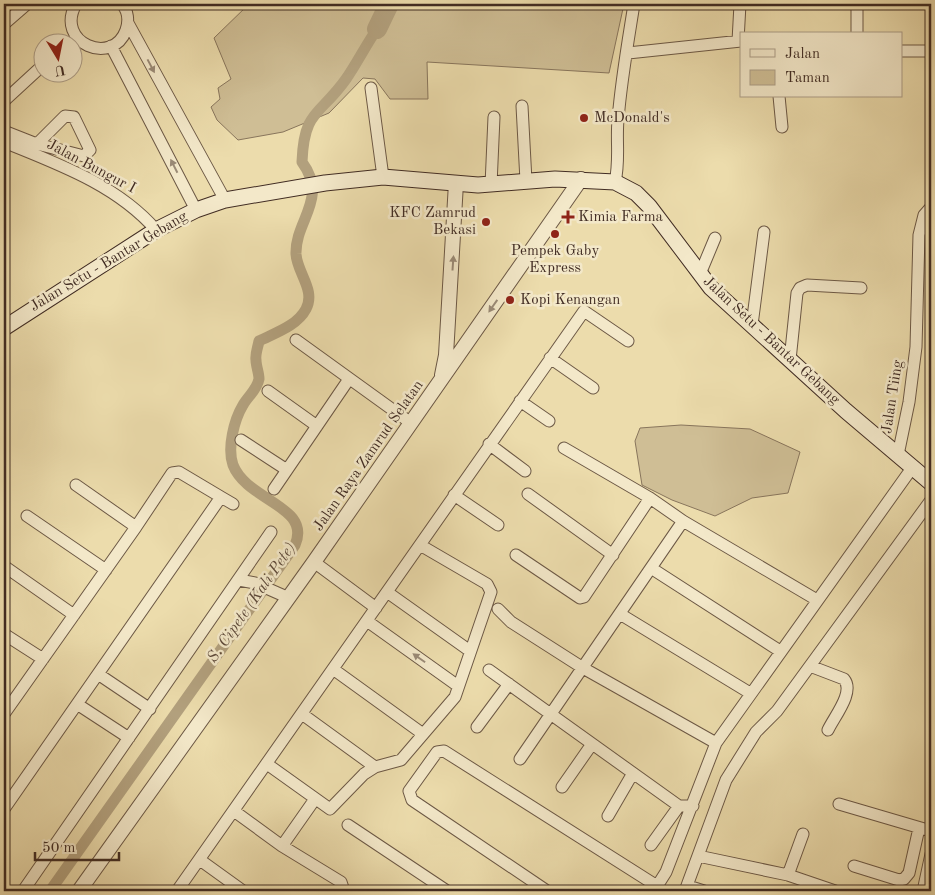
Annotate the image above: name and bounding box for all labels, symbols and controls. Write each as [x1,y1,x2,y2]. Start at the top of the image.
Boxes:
north arrow [32,32,82,82]
legend [740,32,902,98]
text: Jalan [785,47,820,62]
one-way arrow [147,59,155,73]
text: U [53,62,67,78]
text: Taman [785,71,830,86]
place label: McDonald's [594,111,670,126]
marker: McDonald's [578,112,590,124]
street label: Jalan Bungur I [44,137,138,197]
one-way arrow [170,159,178,173]
place label: KFC Zamrud Bekasi [389,206,476,238]
street label: Jalan Setu - Bantar Gebang [28,209,190,315]
place label: Kimia Farma [578,210,664,225]
marker: Kimia Farma [562,211,574,223]
marker: KFC Zamrud Bekasi [480,216,492,228]
marker: Pempek Gaby Express [549,228,561,240]
place label: Pempek Gaby Express [511,244,599,276]
one-way arrow [449,255,457,271]
street label: Jalan Setu - Bantar Gebang [700,274,842,408]
place label: Kopi Kenangan [520,293,620,308]
marker: Kopi Kenangan [504,294,516,306]
one-way arrow [488,299,498,312]
street label: Jalan Tiing [880,359,906,435]
street label: Jalan Raya Zamrud Selatan [311,378,427,534]
water label: S. Cipete (Kali Pete) [205,540,299,666]
one-way arrow [412,653,425,663]
scale bar [35,830,119,862]
text: 50 m [42,841,76,856]

